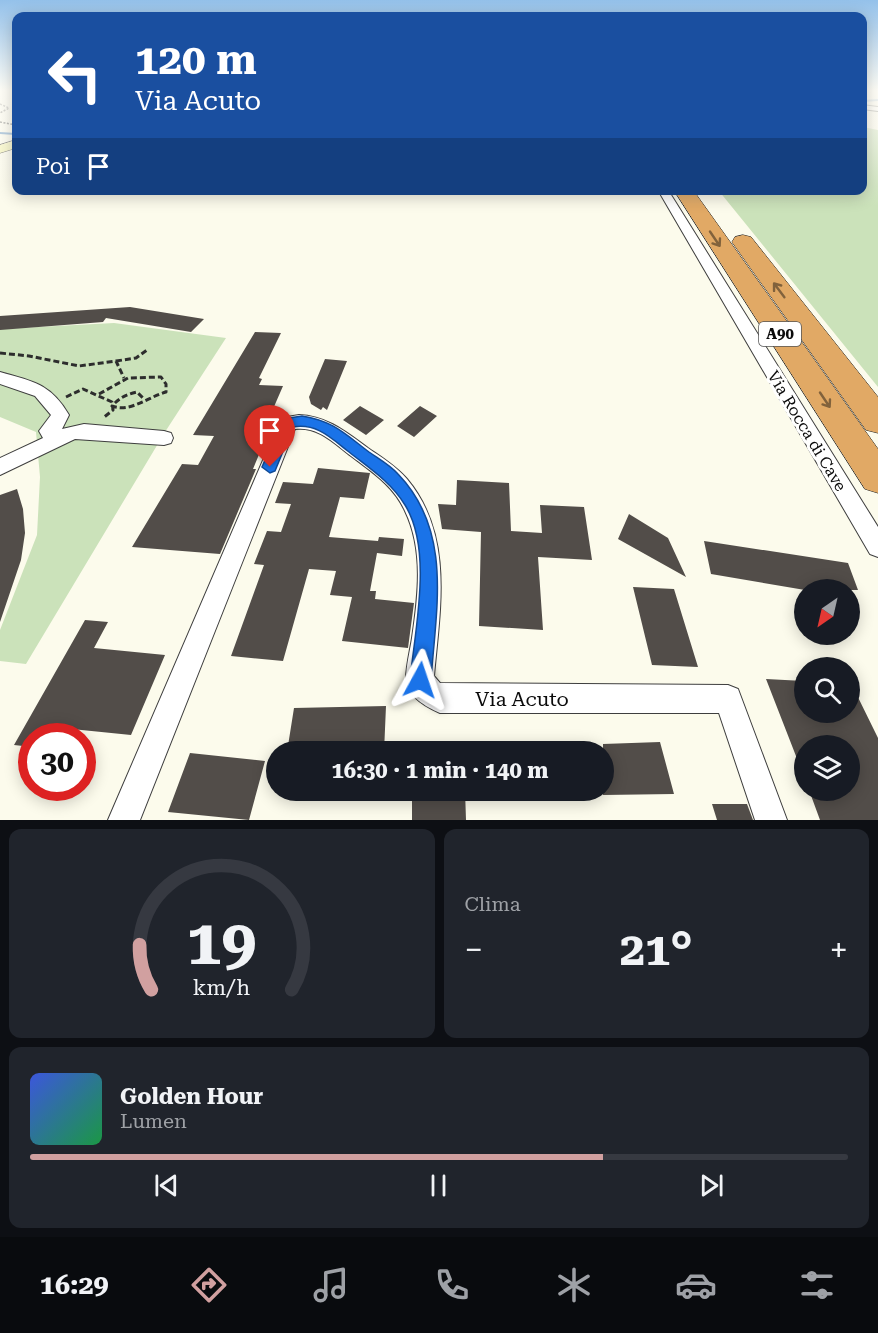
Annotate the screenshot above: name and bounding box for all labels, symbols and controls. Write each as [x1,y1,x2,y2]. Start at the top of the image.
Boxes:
text: 120 m [135,35,257,84]
icon: left [36,36,114,114]
text: Via Acuto [135,85,261,117]
icon: arrive [82,150,115,183]
text: Poi [36,154,70,179]
one-way arrow [710,230,722,247]
one-way arrow [773,283,786,299]
road number: A90 [759,322,801,346]
street label: Via Rocca di Cave [764,367,851,495]
one-way arrow [819,391,831,408]
pin [244,405,295,467]
icon: arrive [253,414,286,447]
north arrow [794,579,860,645]
map controls [794,579,860,801]
position arrow [388,648,452,712]
button: search [794,657,860,723]
street label: Via Acuto [475,687,569,711]
speed limit sign: 30 [18,723,96,801]
button: layers [794,735,860,801]
text: 16:30 · 1 min · 140 m [331,758,549,783]
text: Clima [465,892,520,916]
text: 19 [187,906,257,979]
text: 21° [620,923,693,976]
text: − [465,930,483,969]
text: + [830,930,848,969]
text: km/h [193,976,251,1001]
text: Golden Hour [120,1084,263,1109]
text: Lumen [120,1109,187,1133]
icon: previous [150,1169,183,1202]
icon: pause [422,1169,455,1202]
icon: next [695,1169,728,1202]
icon: directions [188,1264,230,1306]
icon: music [310,1264,352,1306]
icon: phone [431,1264,473,1306]
icon: climate [553,1264,595,1306]
icon: car [675,1264,717,1306]
icon: filters [796,1264,838,1306]
text: 16:29 [40,1269,109,1301]

